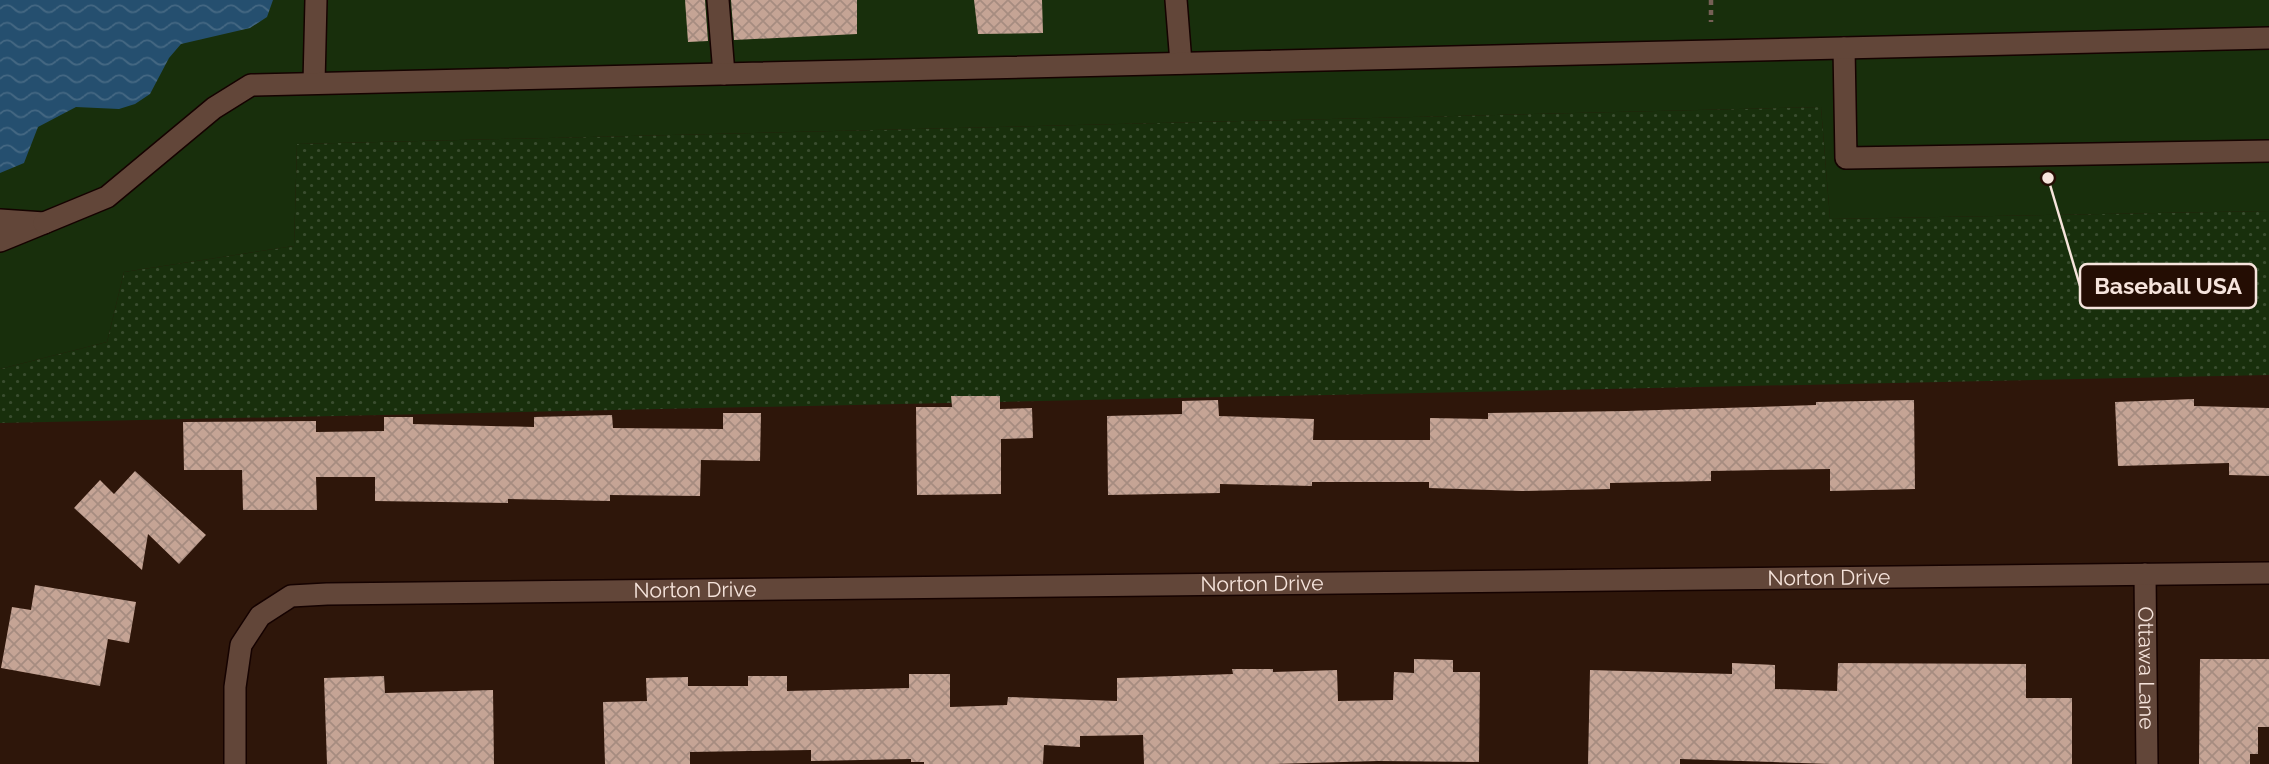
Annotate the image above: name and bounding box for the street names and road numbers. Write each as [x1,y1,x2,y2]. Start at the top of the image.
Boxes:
street label: Norton Drive [1767,564,1891,590]
street label: Norton Drive [1200,570,1324,597]
street label: Norton Drive [633,576,757,603]
street label: Ottawa Lane [2133,606,2160,730]

